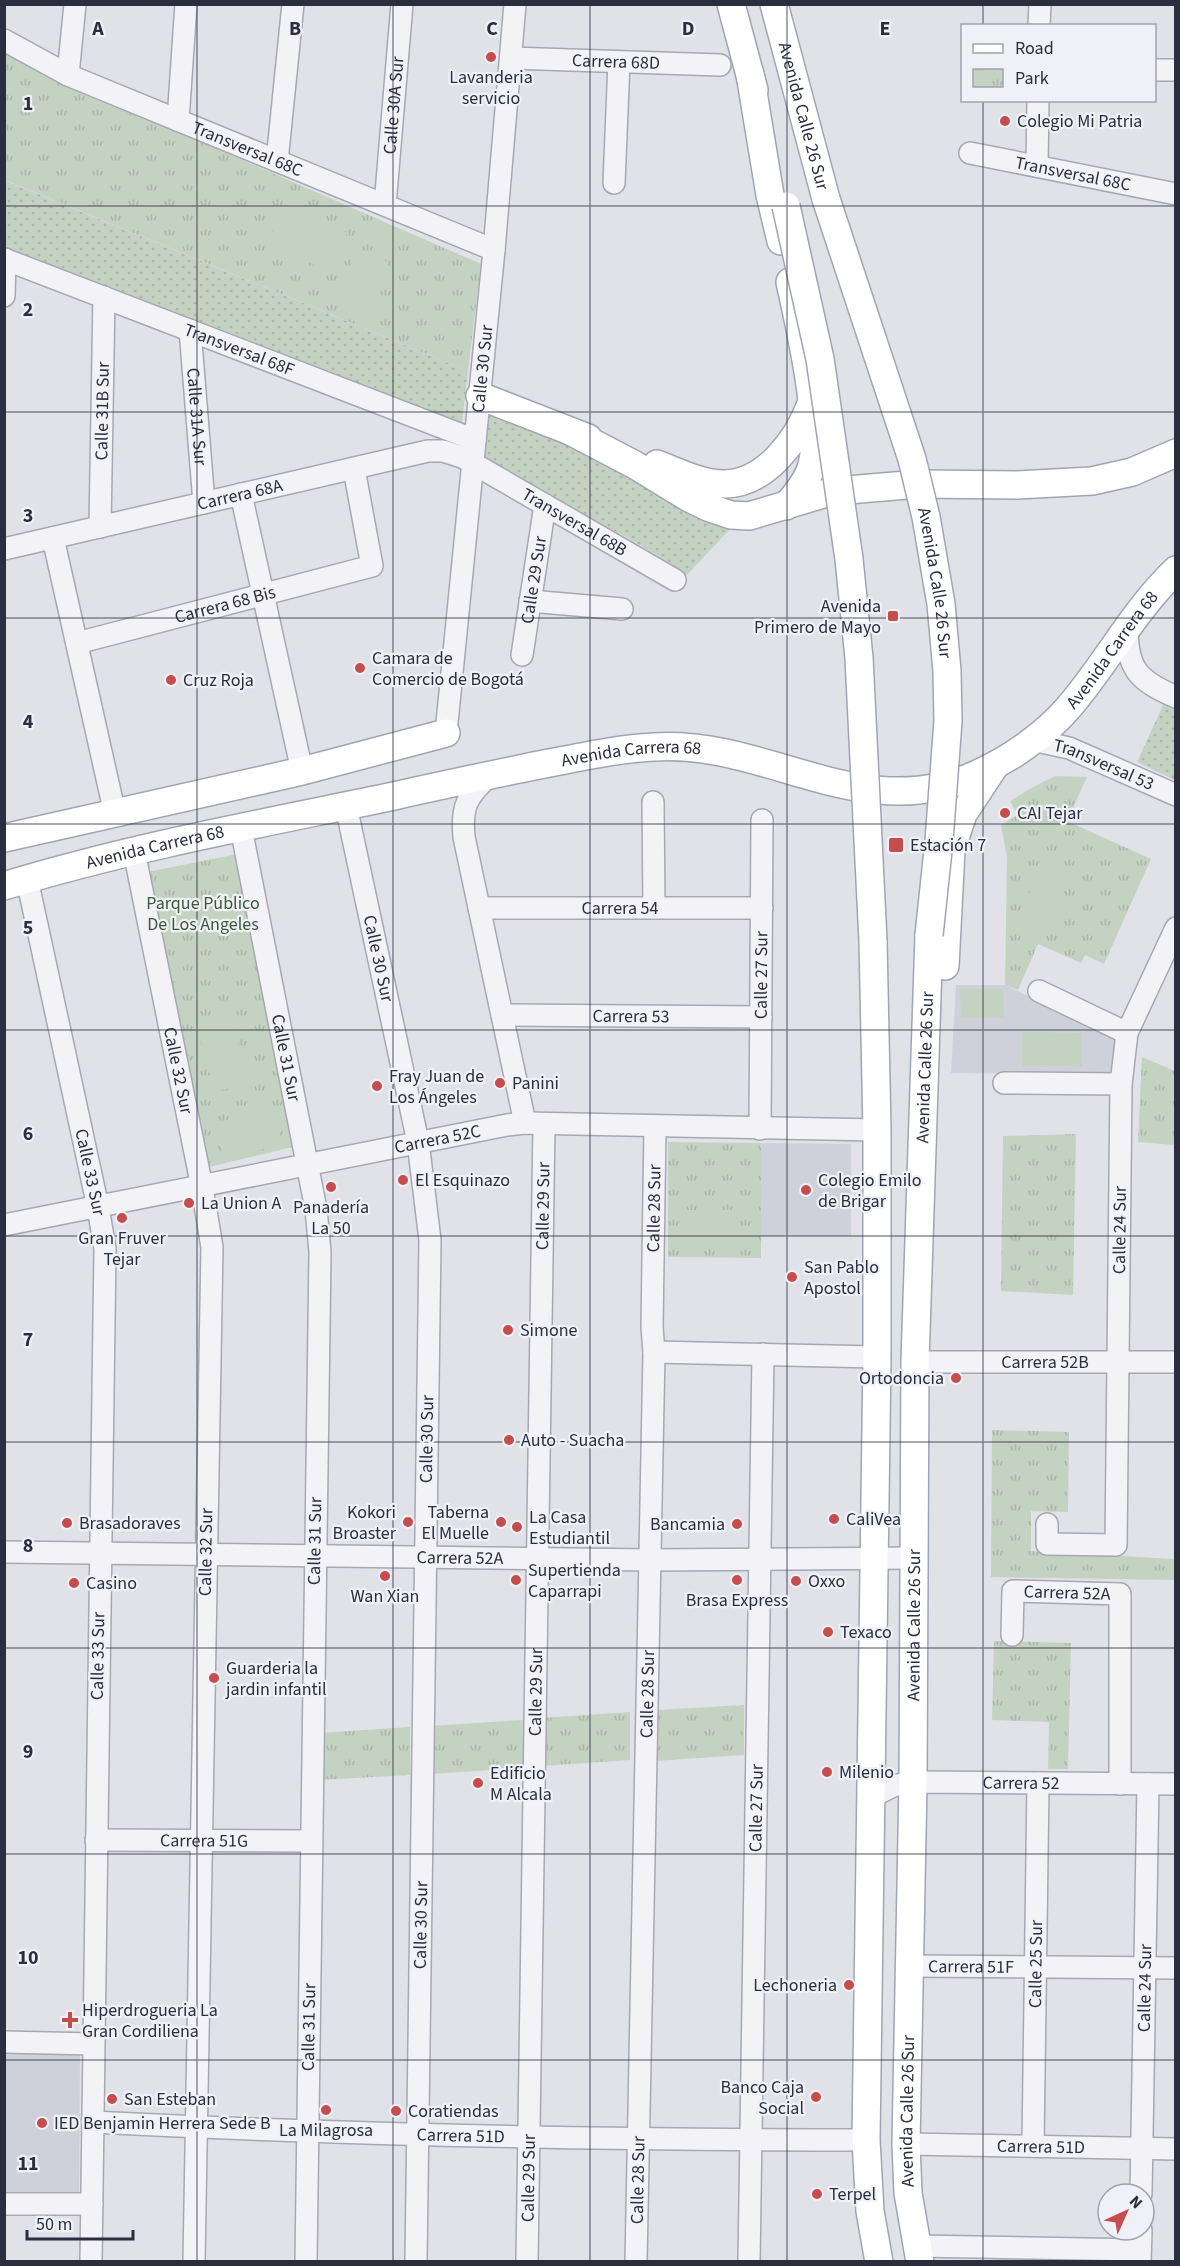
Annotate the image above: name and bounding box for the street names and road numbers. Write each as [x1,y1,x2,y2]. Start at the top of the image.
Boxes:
street label: Avenida Calle 26 Sur [772,39,836,194]
street label: Carrera 68D [571,48,660,75]
street label: Calle 30A Sur [377,55,410,155]
street label: Transversal 68C [188,115,307,183]
street label: Transversal 68C [1013,150,1133,197]
street label: Transversal 68F [180,317,298,382]
street label: Calle 30 Sur [465,323,499,414]
street label: Calle 31B Sur [89,361,115,461]
street label: Calle 31A Sur [181,367,213,467]
street label: Carrera 68A [195,472,285,516]
street label: Transversal 68B [517,482,632,562]
street label: Avenida Calle 26 Sur [912,505,958,660]
street label: Calle 29 Sur [514,534,553,625]
street label: Carrera 68 Bis [172,579,278,629]
street label: Avenida Carrera 68 [1060,585,1164,714]
street label: Transversal 53 [1051,733,1158,796]
street label: Avenida Carrera 68 [559,734,703,773]
street label: Avenida Carrera 68 [83,819,226,875]
street label: Carrera 54 [581,896,659,921]
street label: Calle 30 Sur [357,913,400,1005]
street label: Calle 27 Sur [748,930,774,1019]
street label: Avenida Calle 26 Sur [910,990,940,1144]
street label: Carrera 53 [592,1003,670,1029]
street label: Calle 31 Sur [265,1012,307,1104]
street label: Calle 32 Sur [157,1025,200,1117]
street label: Carrera 52C [392,1118,483,1160]
street label: Calle 33 Sur [69,1126,112,1218]
street label: Calle 29 Sur [530,1161,556,1250]
street label: Calle 28 Sur [641,1163,667,1253]
street label: Calle 24 Sur [1106,1185,1132,1274]
street label: Carrera 52B [1001,1350,1089,1375]
street label: Calle 30 Sur [414,1394,440,1483]
street label: Calle 31 Sur [302,1496,328,1585]
street label: Calle 32 Sur [193,1507,219,1596]
street label: Carrera 52A [416,1545,504,1571]
street label: Avenida Calle 26 Sur [901,1548,927,1701]
street label: Carrera 52A [1023,1579,1111,1606]
street label: Calle 33 Sur [85,1611,111,1700]
street label: Calle 29 Sur [522,1647,549,1736]
street label: Calle 28 Sur [634,1649,661,1738]
street label: Calle 27 Sur [743,1763,769,1852]
street label: Carrera 52 [982,1770,1060,1796]
street label: Carrera 51G [160,1828,248,1853]
street label: Calle 30 Sur [408,1880,434,1969]
street label: Calle 25 Sur [1022,1919,1049,2008]
street label: Calle 24 Sur [1131,1943,1158,2032]
street label: Carrera 51F [928,1954,1014,1979]
street label: Calle 31 Sur [296,1982,322,2071]
street label: Avenida Calle 26 Sur [893,2034,921,2188]
street label: Carrera 51D [416,2122,505,2149]
street label: Calle 29 Sur [515,2133,541,2222]
street label: Carrera 51D [997,2133,1085,2160]
street label: Calle 28 Sur [624,2135,651,2224]

